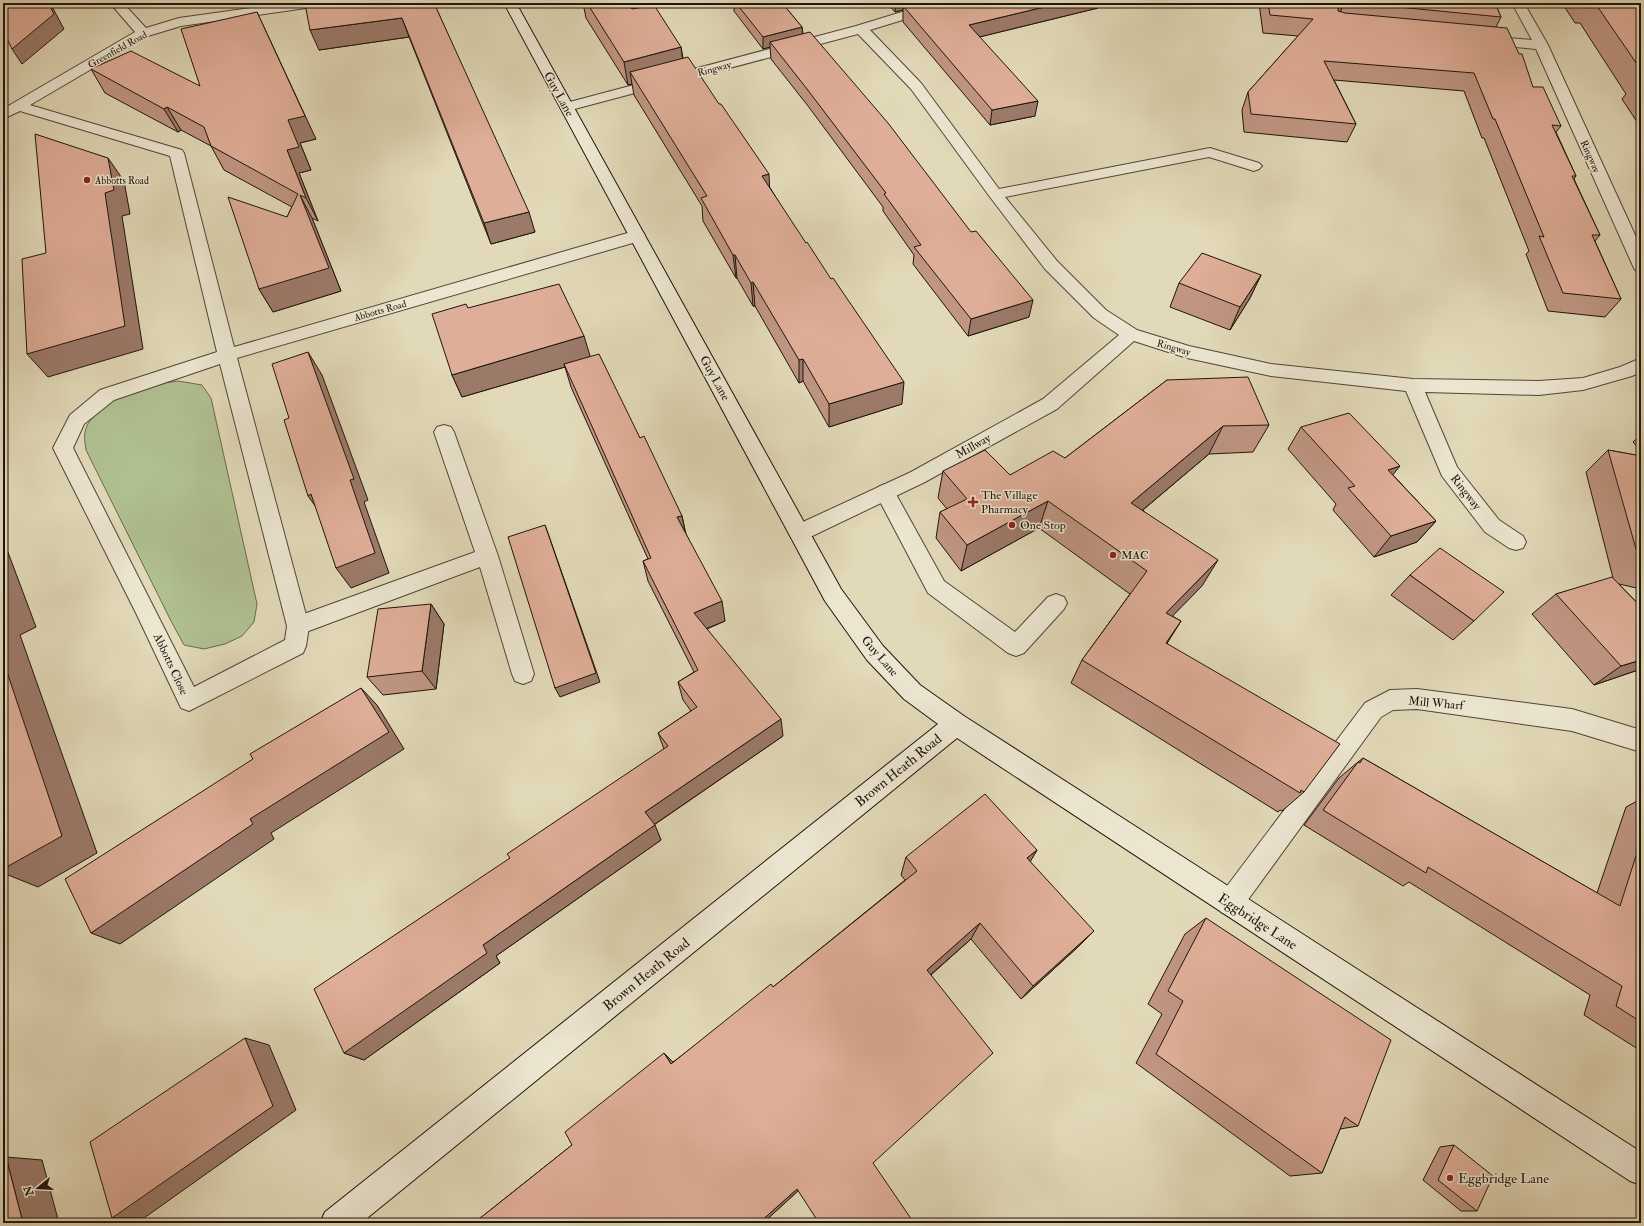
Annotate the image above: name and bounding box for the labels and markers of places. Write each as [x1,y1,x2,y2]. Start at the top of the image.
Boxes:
marker: Abbotts Road [82,175,92,185]
place label: Abbotts Road [94,175,149,187]
place label: The Village Pharmacy [981,488,1037,517]
marker: The Village Pharmacy [968,497,978,507]
place label: One Stop [1020,518,1066,533]
marker: One Stop [1007,520,1017,530]
place label: MAC [1121,548,1149,563]
marker: MAC [1108,550,1118,560]
place label: Eggbridge Lane [1458,1170,1549,1187]
marker: Eggbridge Lane [1445,1173,1455,1183]

